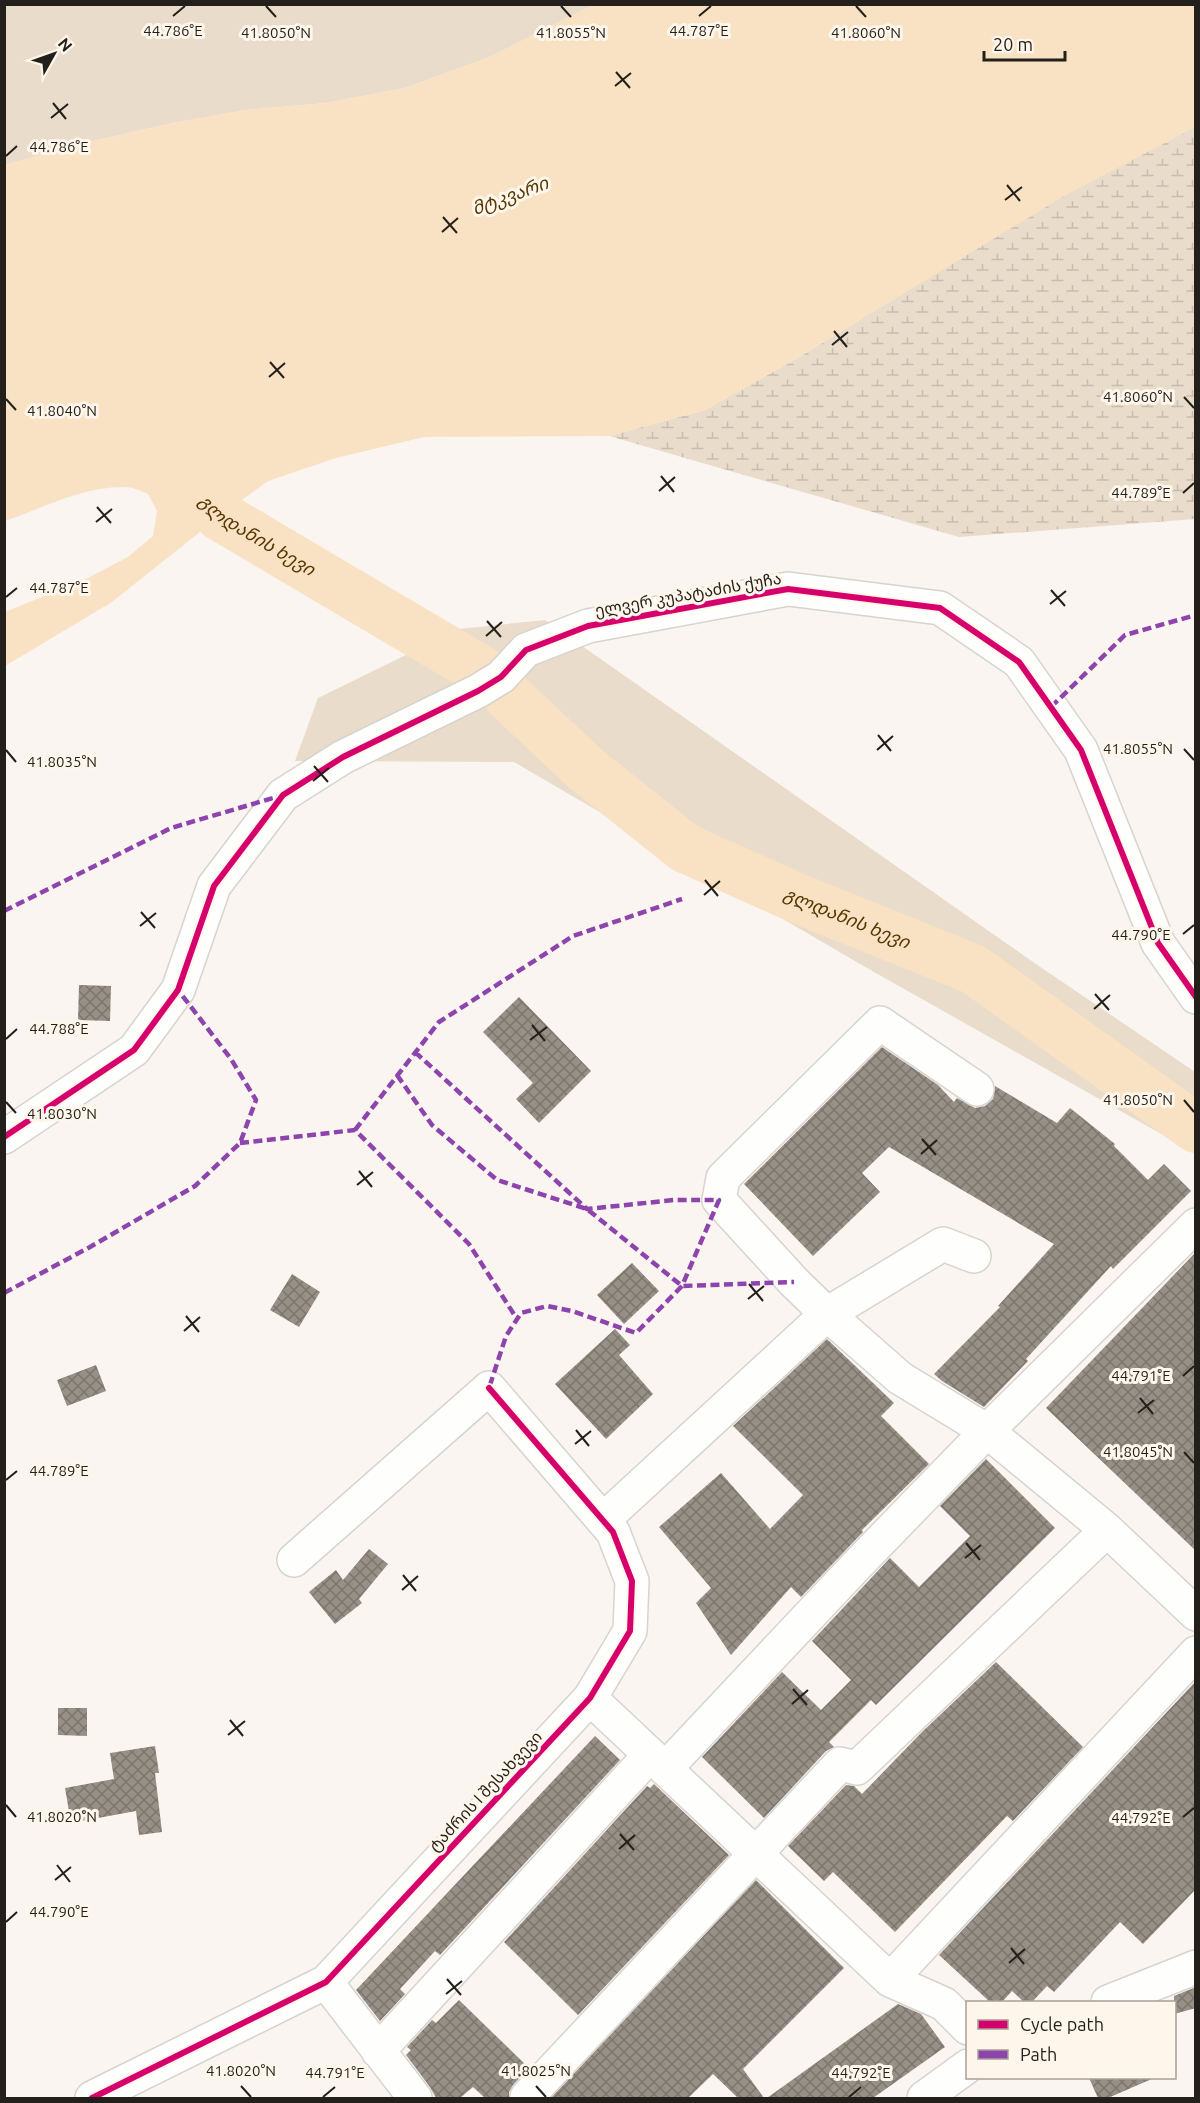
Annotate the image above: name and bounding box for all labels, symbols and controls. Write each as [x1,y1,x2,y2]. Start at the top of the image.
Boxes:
text: 44.786°E [143,22,203,39]
text: 44.787°E [669,22,729,39]
north arrow [24,24,84,84]
text: 41.8050°N [241,24,311,41]
text: 41.8055°N [536,24,606,41]
text: 41.8060°N [831,24,901,41]
scale bar [984,24,1065,62]
text: N [55,34,76,55]
text: 20 m [993,34,1033,54]
text: 44.786°E [29,138,89,155]
water label: მტკვარი [469,172,552,220]
text: 41.8060°N [1103,388,1173,405]
text: 41.8040°N [27,402,97,419]
text: 44.789°E [1111,484,1171,501]
water label: გლდანის ხევი [194,490,319,579]
street label: ელვერ კუპატაძის ქუჩა [593,569,783,621]
text: 44.787°E [29,579,89,596]
text: 41.8055°N [1103,740,1173,757]
text: 41.8035°N [27,753,97,770]
water label: გლდანის ხევი [781,883,914,952]
text: 44.790°E [1111,926,1171,943]
text: 44.788°E [29,1020,89,1037]
text: 41.8050°N [1103,1091,1173,1108]
text: 41.8030°N [27,1105,97,1122]
text: 44.791°E [1111,1367,1171,1384]
text: 41.8045°N [1103,1443,1173,1460]
text: 44.789°E [29,1462,89,1479]
street label: ტაძრის I შესახვევი [425,1727,546,1855]
text: 41.8020°N [27,1808,97,1825]
text: 44.792°E [1111,1809,1171,1826]
text: 44.790°E [29,1903,89,1920]
legend [966,2001,1176,2079]
text: Cycle path [1020,2014,1104,2034]
text: Path [1020,2044,1057,2064]
text: 41.8020°N [206,2062,276,2079]
text: 41.8025°N [501,2062,571,2079]
text: 44.791°E [305,2064,365,2081]
text: 44.792°E [831,2064,891,2081]

